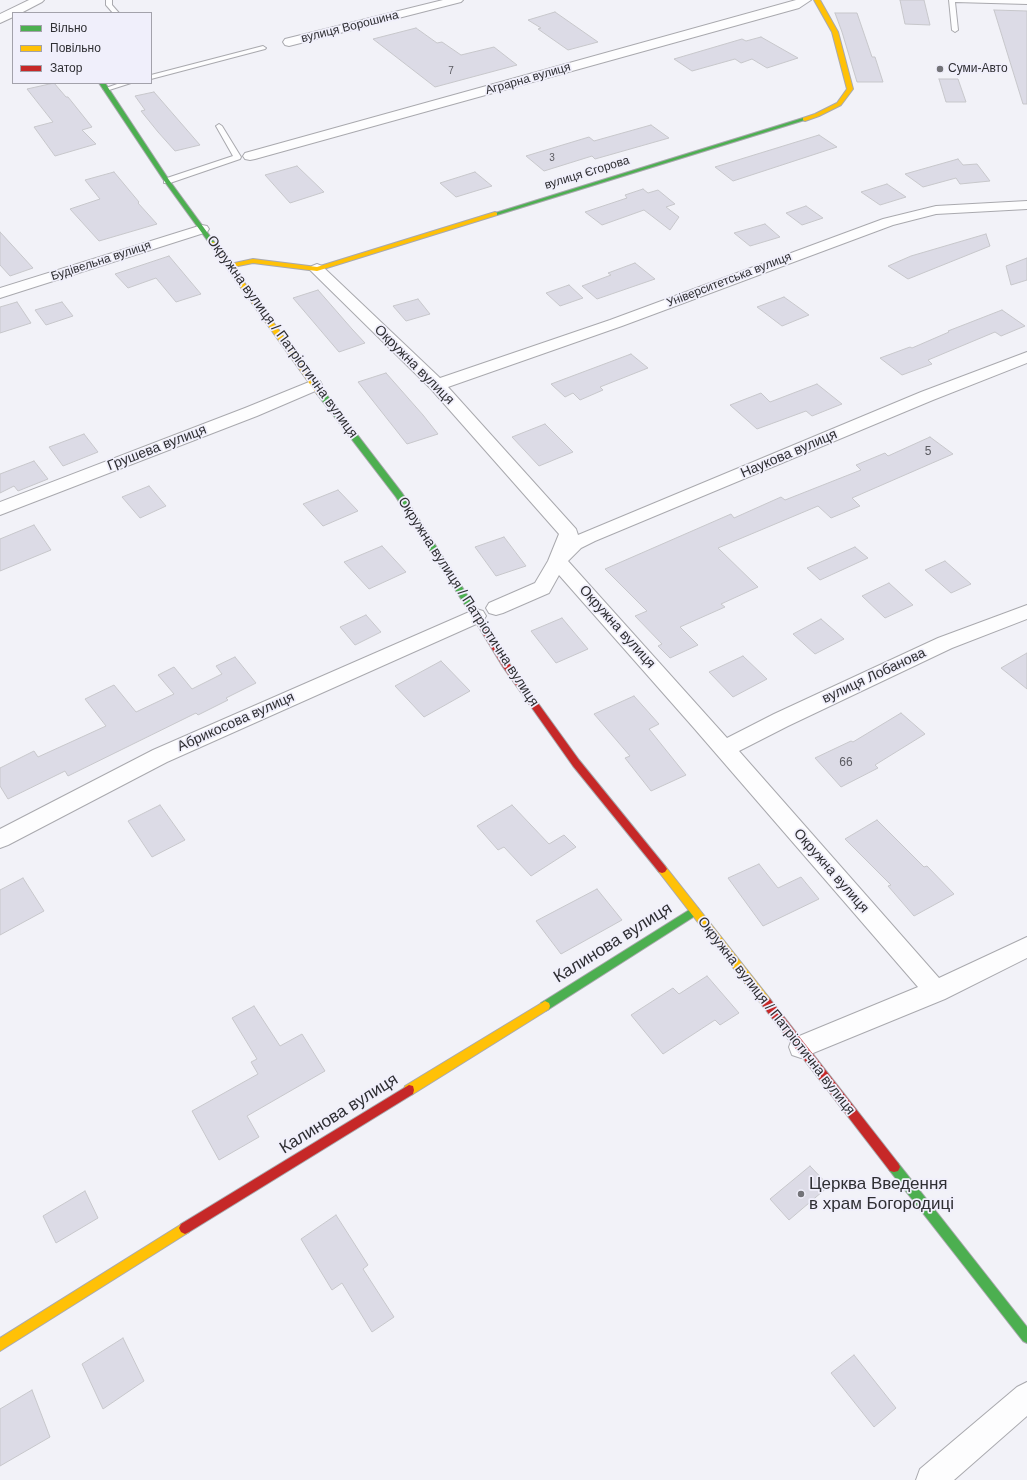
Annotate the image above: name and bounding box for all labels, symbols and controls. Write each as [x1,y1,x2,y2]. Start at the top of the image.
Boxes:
street label: вулиця Ворошина [300,8,400,46]
legend [12,12,152,84]
text: Вільно [50,21,87,35]
text: Повільно [50,41,101,55]
street label: Аграрна вулиця [484,60,572,98]
text: Затор [50,61,82,75]
place label: Суми-Авто [948,62,1008,76]
marker: Суми-Авто [935,64,945,74]
house number: 7 [448,65,454,77]
house number: 3 [549,152,555,164]
street label: вулиця Єгорова [543,153,631,193]
street label: Окружна вулиця / Патріотична вулиця [203,232,361,442]
street label: Будівельна вулиця [49,238,153,284]
street label: Університетська вулиця [665,250,793,310]
street label: Окружна вулиця [371,322,457,408]
street label: Грушева вулиця [105,421,209,475]
street label: Наукова вулиця [738,426,840,482]
house number: 5 [925,445,931,459]
street label: Окружна вулиця / Патріотична вулиця [394,494,542,710]
street label: Окружна вулиця [575,582,659,672]
street label: вулиця Лобанова [820,645,928,707]
street label: Абрикосова вулиця [175,689,297,755]
house number: 66 [839,756,853,770]
street label: Окружна вулиця [790,825,872,917]
street label: Калинова вулиця [550,898,676,988]
street label: Окружна вулиця / Патріотична вулиця [694,914,858,1118]
street label: Калинова вулиця [276,1069,402,1159]
place label: Церква Введення в храм Богородиці [809,1174,954,1214]
marker: Церква Введення в храм Богородиці [796,1189,806,1199]

